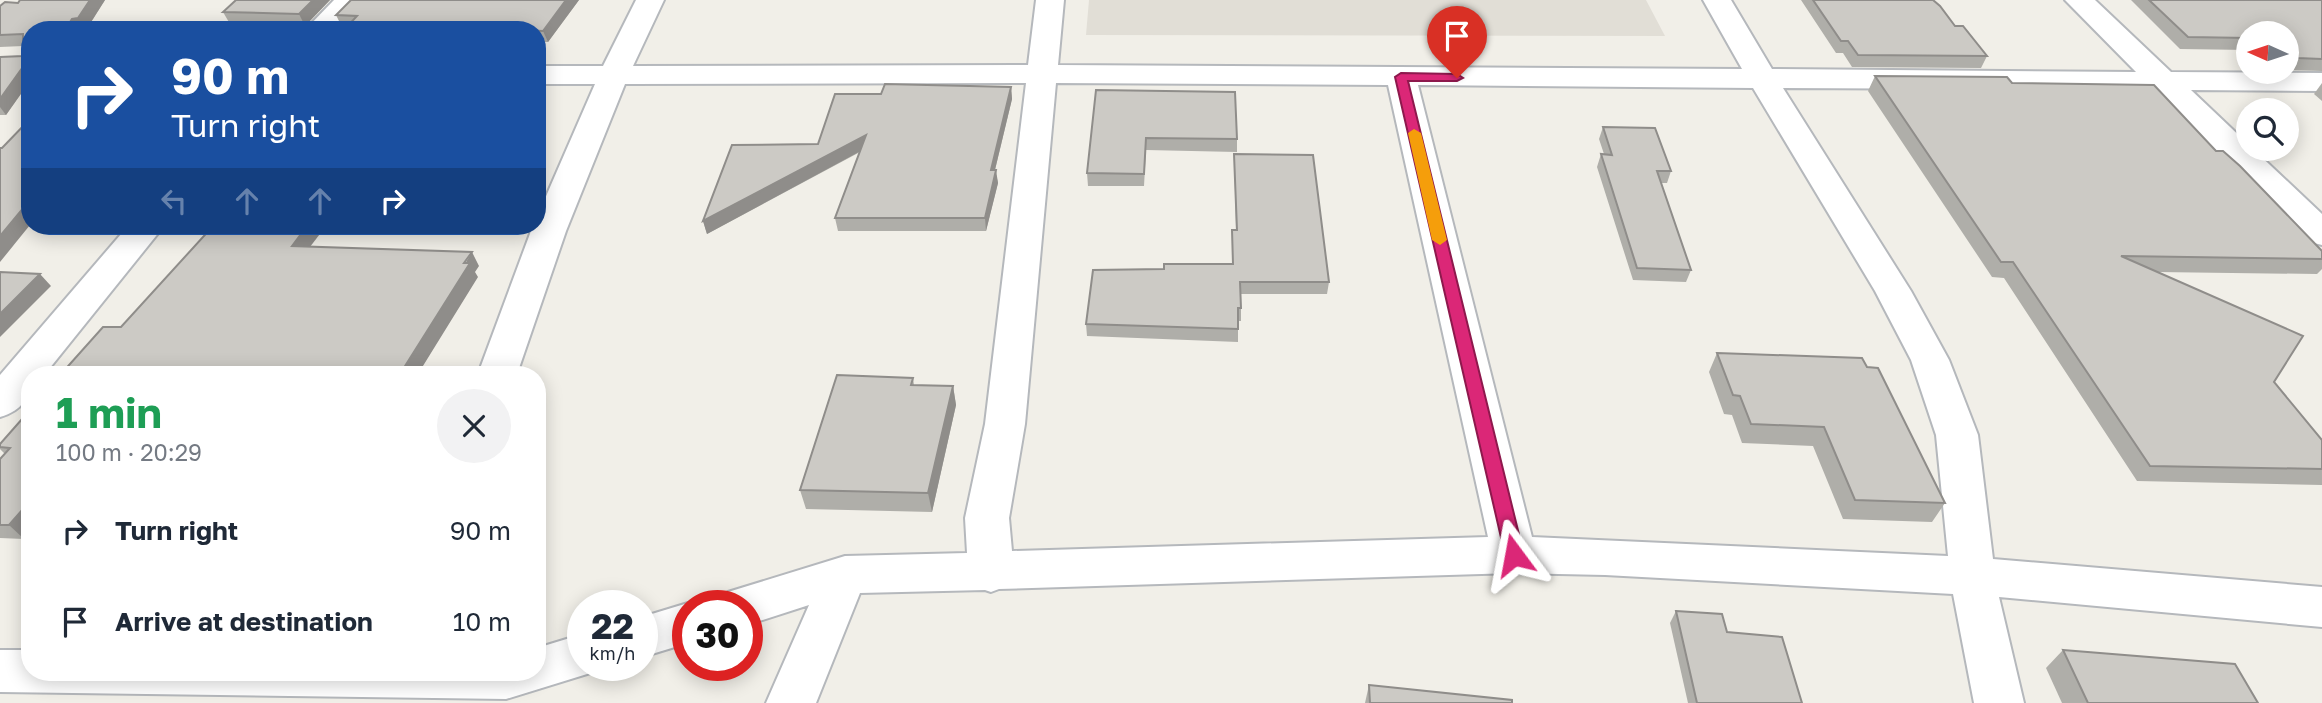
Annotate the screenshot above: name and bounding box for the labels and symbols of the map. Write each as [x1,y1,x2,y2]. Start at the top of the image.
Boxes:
pin [1427,6,1487,78]
north arrow [2236,21,2300,84]
position arrow [1477,518,1551,592]
speed limit sign: 30 [672,590,763,681]

